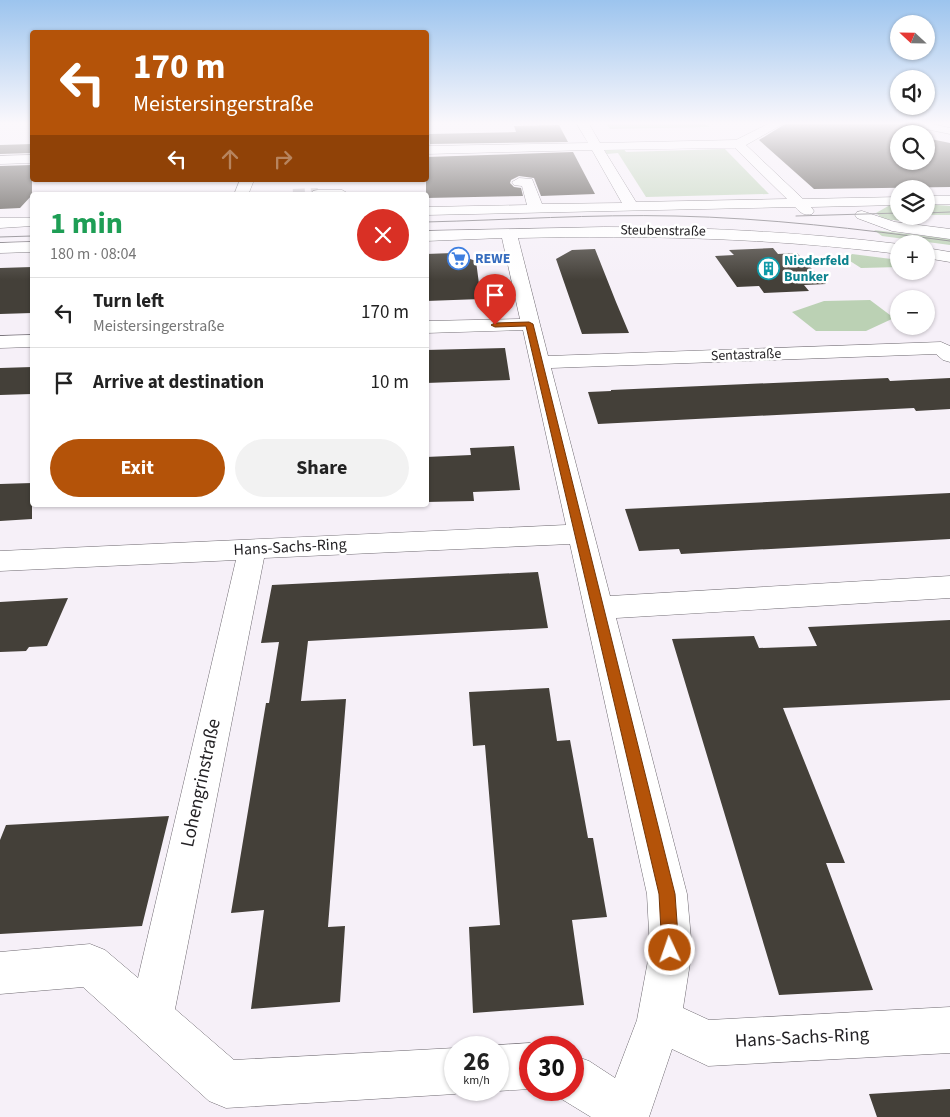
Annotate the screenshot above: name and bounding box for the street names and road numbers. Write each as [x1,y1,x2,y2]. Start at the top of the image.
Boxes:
street label: Steubenstraße [620,220,706,242]
street label: Sentastraße [710,344,782,366]
street label: Hans-Sachs-Ring [233,533,347,561]
street label: Lohengrinstraße [174,716,228,850]
street label: Hans-Sachs-Ring [734,1021,870,1055]

